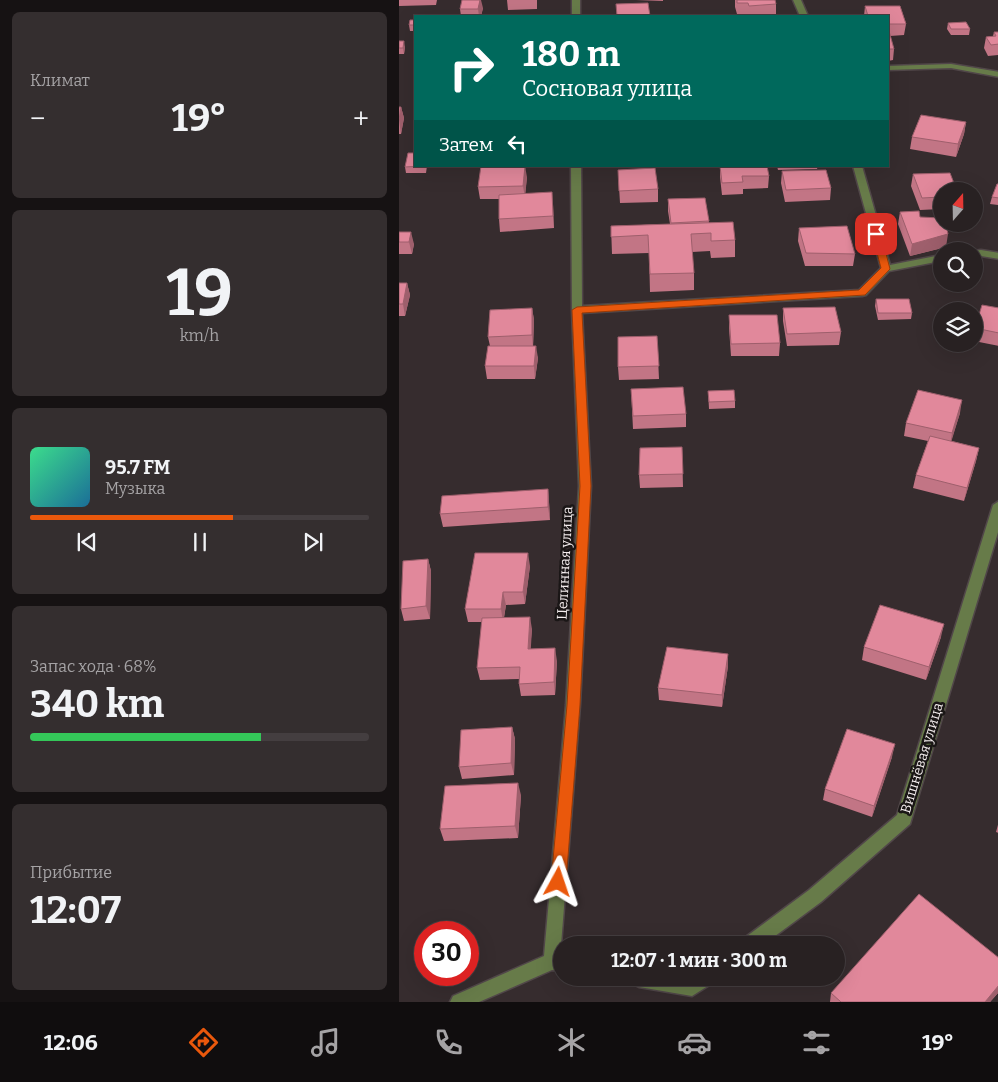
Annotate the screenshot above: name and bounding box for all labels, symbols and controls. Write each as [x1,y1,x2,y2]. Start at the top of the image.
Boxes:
text: 180 m [522,33,620,75]
icon: right [439,35,504,100]
text: Климат [30,71,90,90]
text: Сосновая улица [522,75,692,102]
text: 19° [172,95,227,141]
text: − [30,102,45,135]
text: + [353,102,369,135]
icon: left [503,130,531,158]
text: Затем [439,133,493,156]
north arrow [933,182,983,232]
map controls [933,182,983,352]
pin [855,213,897,255]
icon: arrive [862,220,890,248]
button: search [933,242,983,292]
text: 19 [166,254,233,332]
button: layers [933,302,983,352]
text: km/h [180,326,219,345]
text: 95.7 FM [105,456,170,479]
text: Музыка [105,479,165,498]
street label: Целинная улица [554,505,576,620]
icon: previous [73,528,101,556]
icon: pause [186,528,214,556]
icon: next [299,528,327,556]
text: Запас хода · 68% [30,657,156,676]
text: 340 km [30,681,164,727]
street label: Вишнёвая улица [897,700,947,815]
position arrow [531,855,583,907]
text: Прибытие [30,863,112,882]
text: 12:07 [30,887,121,933]
speed limit sign: 30 [414,921,479,986]
text: 12:07 · 1 мин · 300 m [611,949,787,972]
icon: directions [186,1025,221,1060]
icon: music [308,1025,343,1060]
icon: phone [431,1025,466,1060]
icon: climate [554,1025,589,1060]
icon: car [677,1025,712,1060]
icon: filters [799,1025,834,1060]
text: 12:06 [44,1029,98,1056]
text: 19° [922,1029,954,1056]

